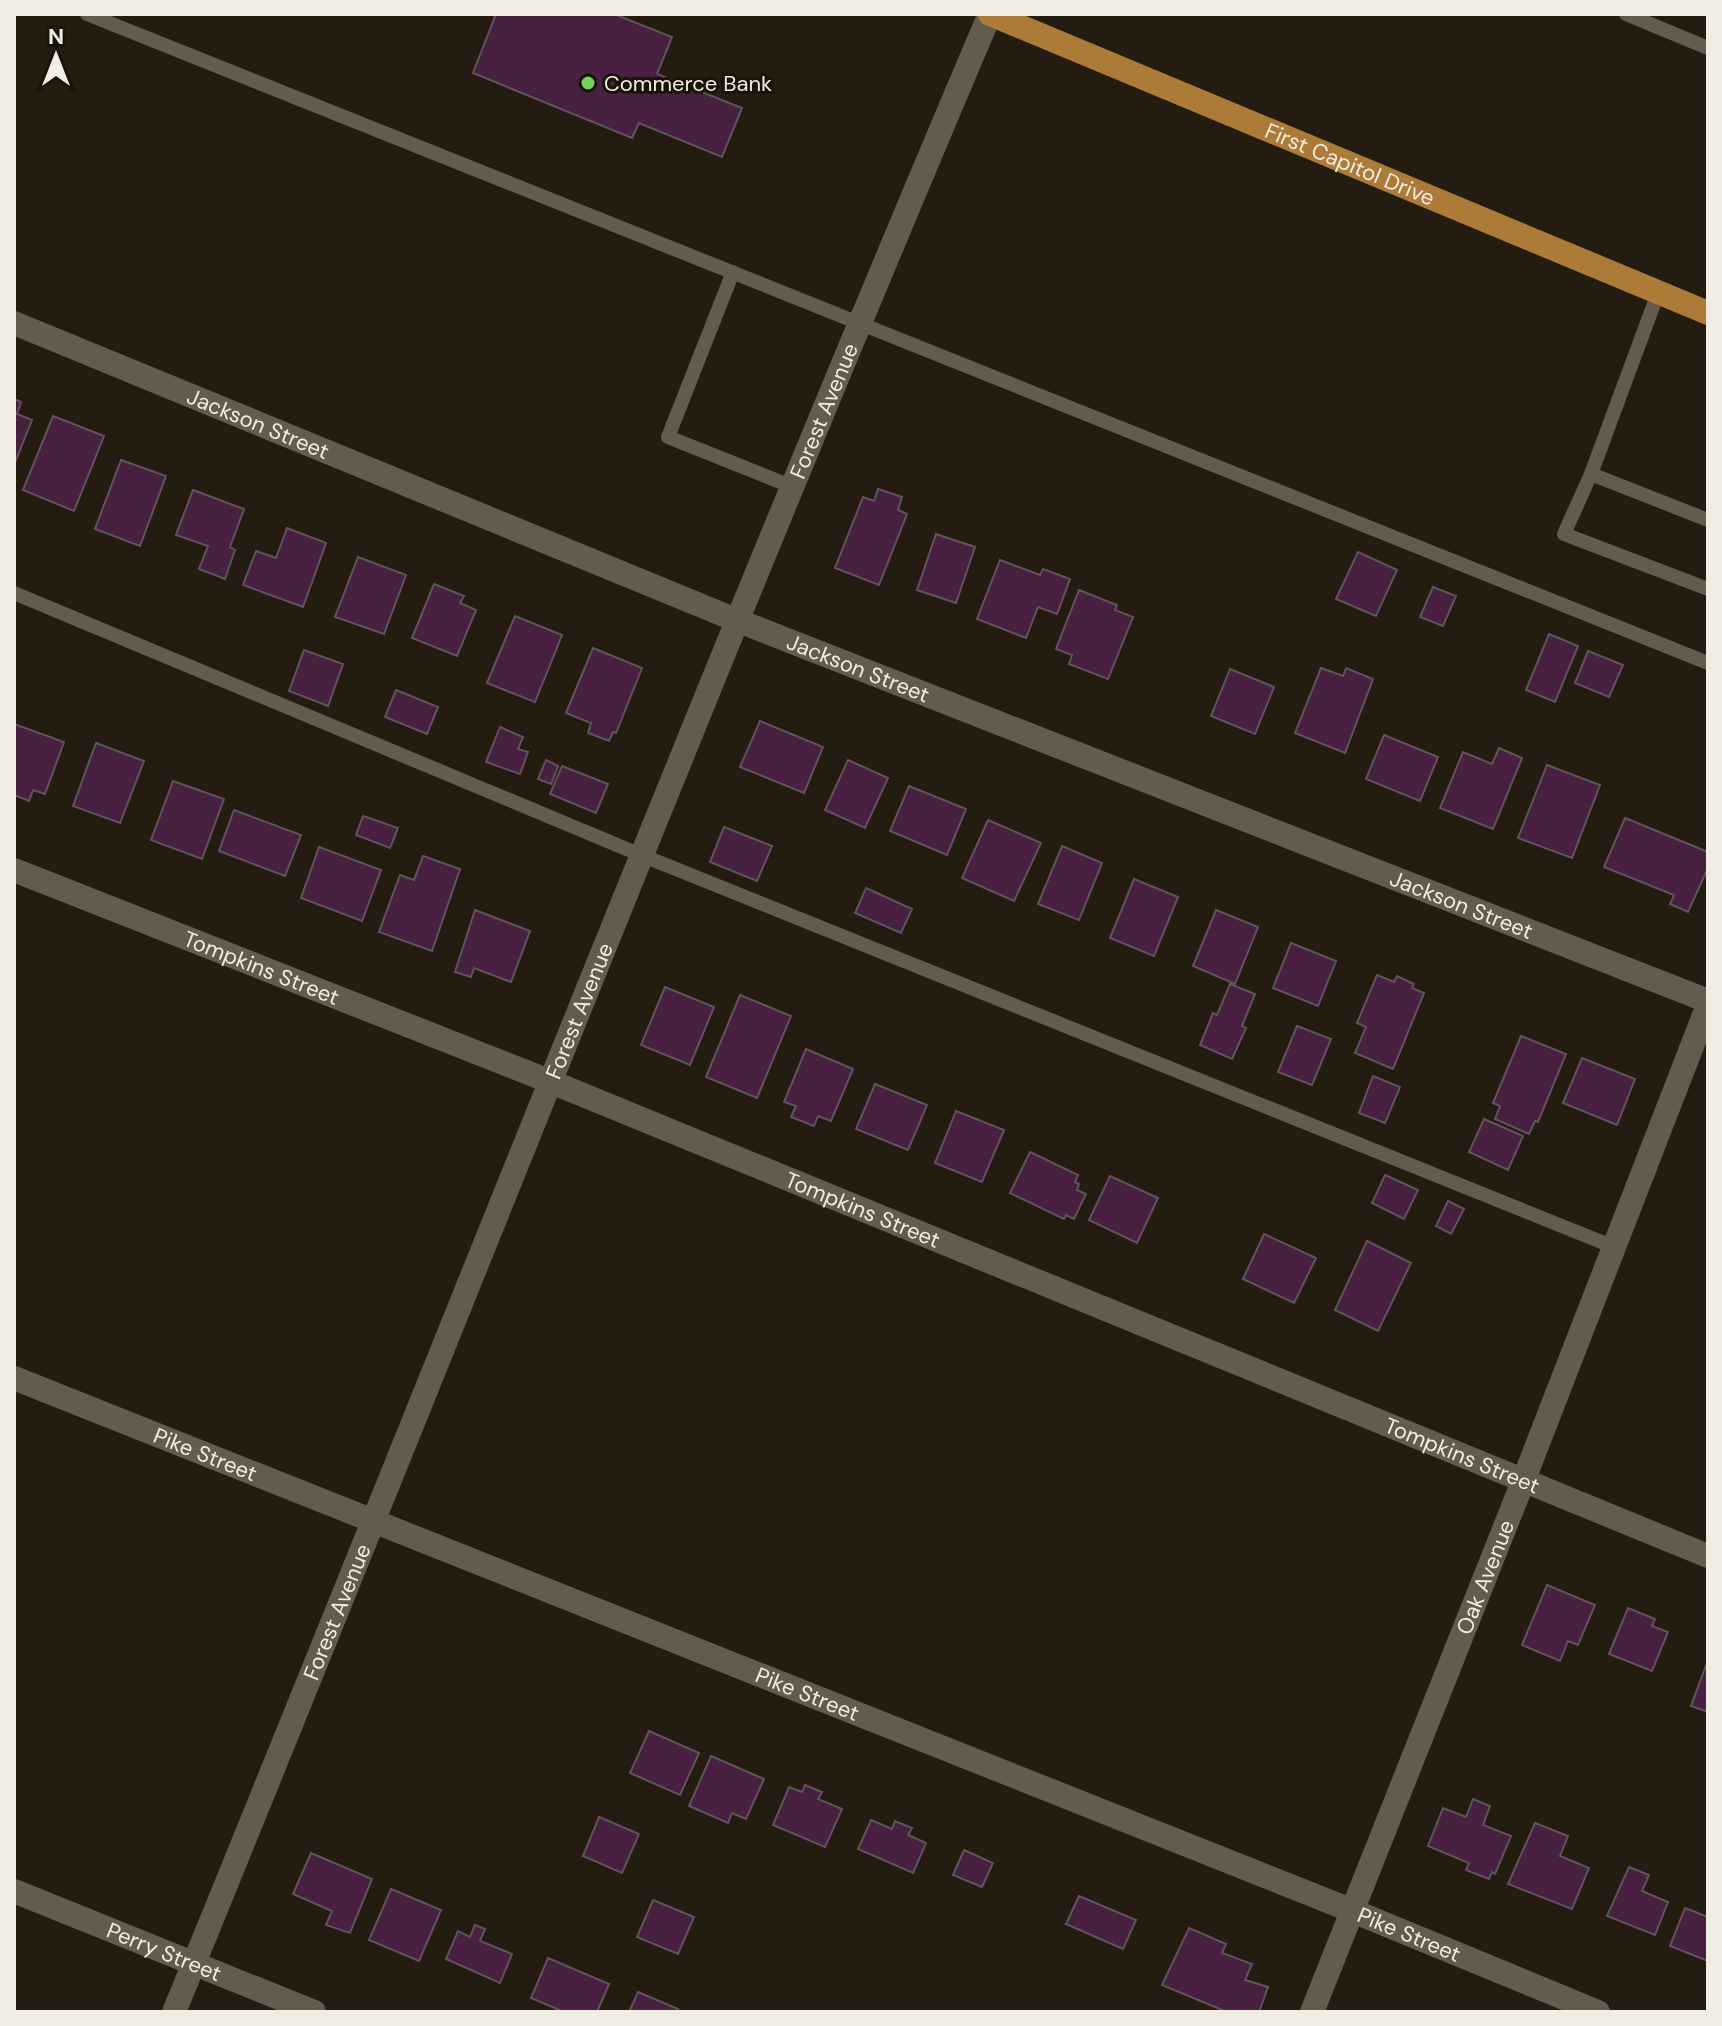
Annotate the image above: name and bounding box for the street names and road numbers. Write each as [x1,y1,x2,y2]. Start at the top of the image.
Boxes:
street label: First Capitol Drive [1261,116,1439,212]
street label: Forest Avenue [783,338,865,483]
street label: Jackson Street [183,381,333,466]
street label: Jackson Street [783,627,934,709]
street label: Jackson Street [1386,863,1537,945]
street label: Tompkins Street [179,924,344,1011]
street label: Forest Avenue [538,938,619,1083]
street label: Tompkins Street [781,1165,944,1254]
street label: Tompkins Street [1380,1411,1544,1500]
street label: Pike Street [149,1421,261,1488]
street label: Oak Avenue [1449,1516,1521,1639]
street label: Forest Avenue [296,1539,377,1684]
street label: Pike Street [751,1660,863,1727]
street label: Pike Street [1353,1900,1465,1968]
street label: Perry Street [103,1915,226,1988]

